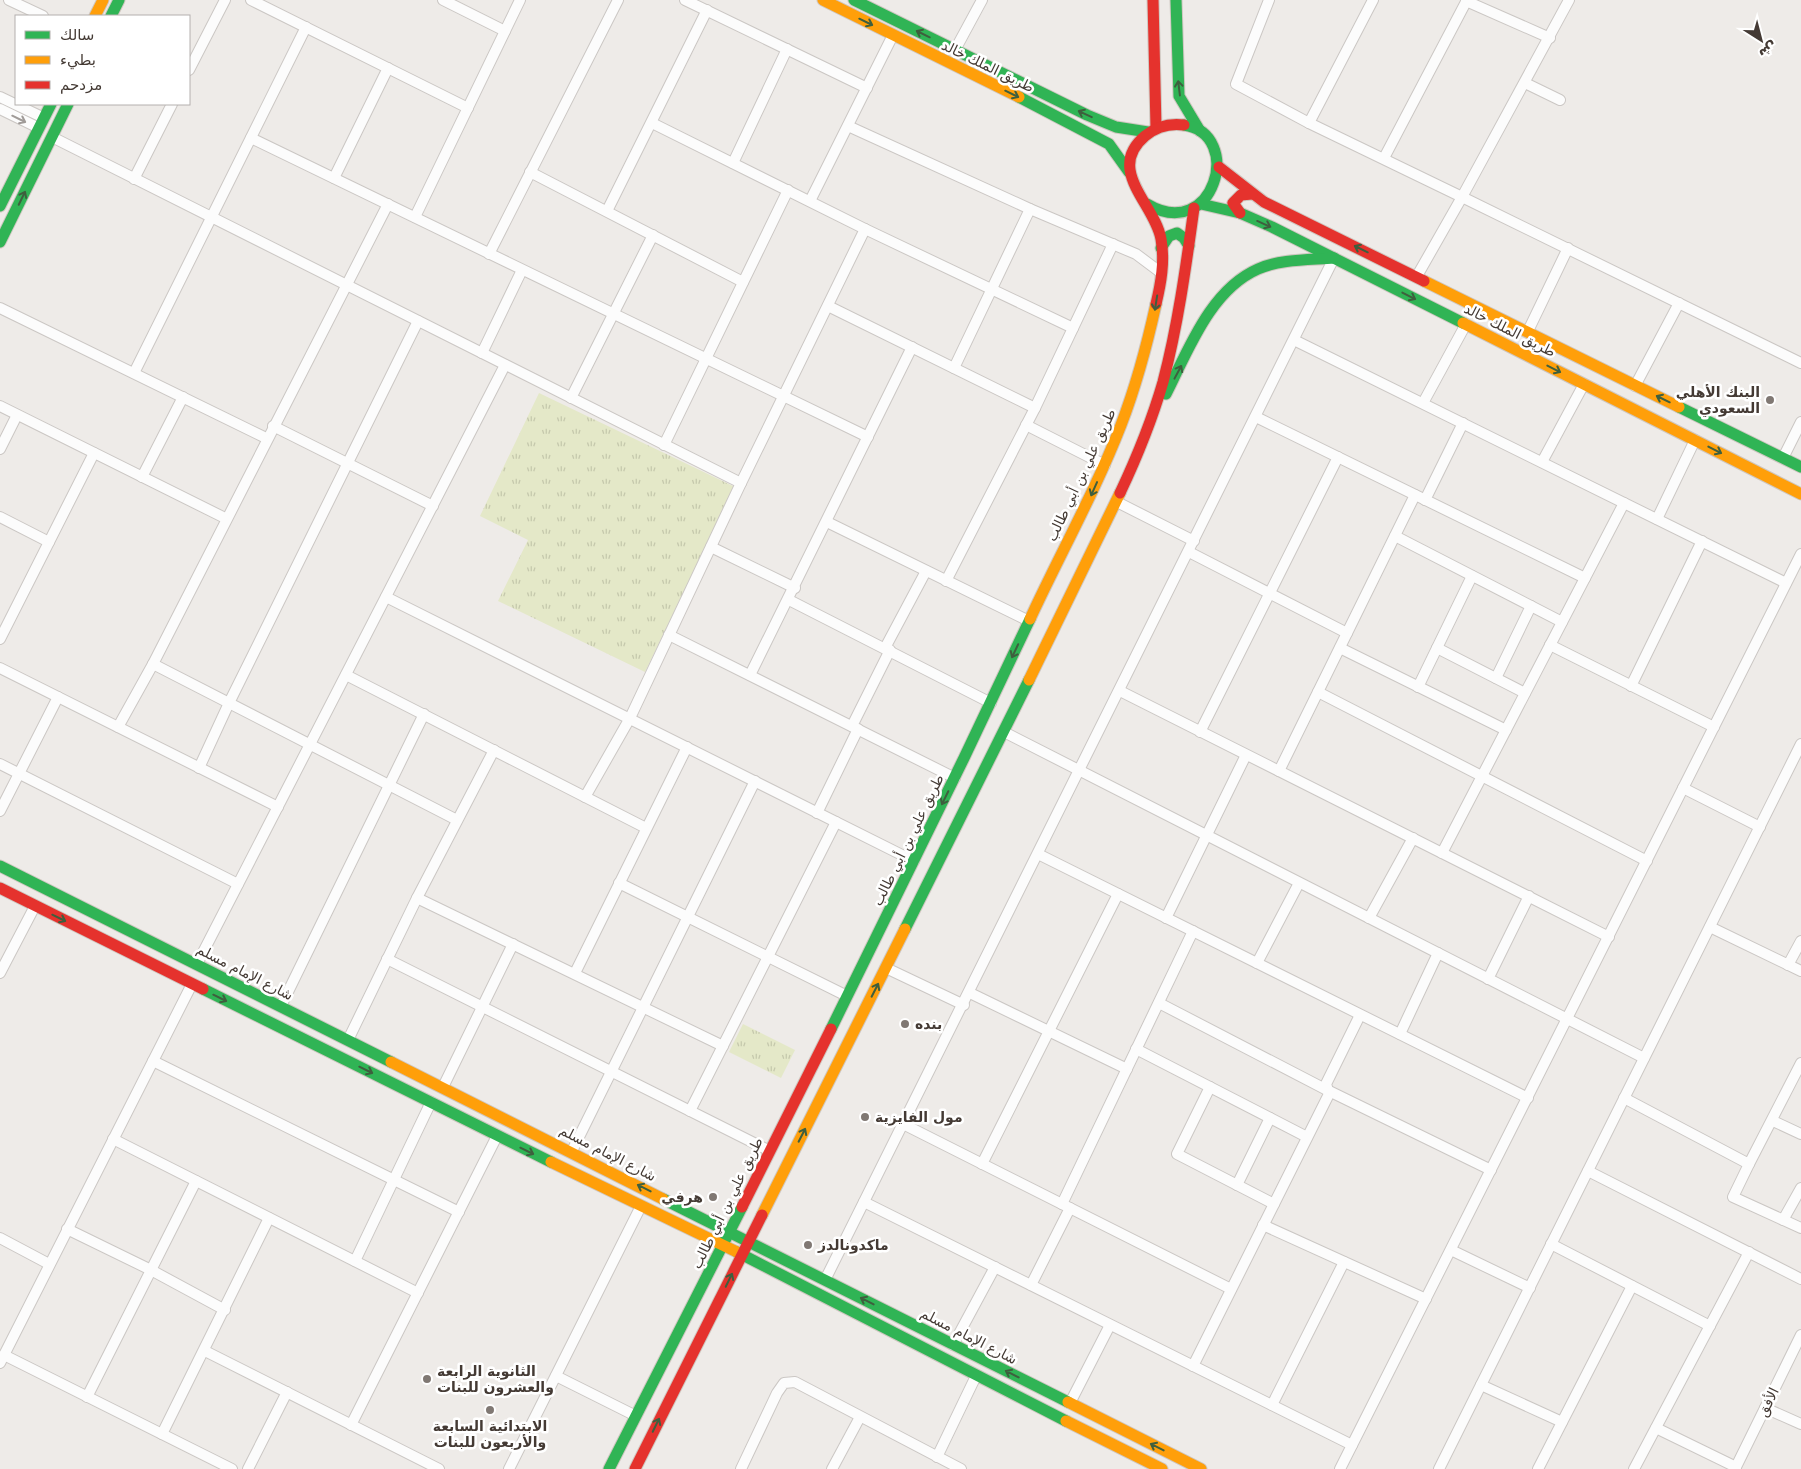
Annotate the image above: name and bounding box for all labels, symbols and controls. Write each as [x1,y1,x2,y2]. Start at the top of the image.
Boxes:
legend [15,15,190,105]
north arrow [1736,15,1786,65]
one-way arrow [858,18,873,27]
text: سالك [60,26,94,44]
one-way arrow [916,29,931,39]
street label: طريق الملك خالد [939,37,1037,96]
text: ش [1756,38,1781,63]
text: بطيء [60,51,96,70]
text: مزدحم [60,76,102,94]
one-way arrow [1174,80,1184,96]
one-way arrow [1004,90,1019,99]
one-way arrow [1078,108,1093,118]
one-way arrow [12,114,27,124]
one-way arrow [17,191,27,206]
one-way arrow [1256,219,1271,229]
one-way arrow [1354,244,1369,253]
one-way arrow [1402,291,1417,301]
one-way arrow [1150,294,1160,310]
street label: طريق الملك خالد [1461,300,1558,361]
one-way arrow [1547,364,1562,374]
one-way arrow [1173,365,1183,380]
place label: البنك الأهلي السعودي [1676,384,1760,418]
one-way arrow [1656,394,1671,403]
marker: البنك الأهلي السعودي [1764,394,1776,406]
street label: طريق علي بن أبي طالب [1042,406,1120,544]
one-way arrow [1707,446,1722,456]
one-way arrow [1089,481,1099,496]
one-way arrow [1010,643,1020,658]
street label: طريق علي بن أبي طالب [868,771,948,909]
one-way arrow [940,790,950,805]
one-way arrow [51,914,66,923]
street label: شارع الإمام مسلم [194,941,296,1004]
one-way arrow [871,983,880,998]
one-way arrow [213,993,228,1003]
place label: بنده [915,1016,942,1032]
marker: بنده [899,1018,911,1030]
one-way arrow [358,1066,373,1075]
place label: مول الفايزية [875,1109,963,1126]
marker: مول الفايزية [859,1111,871,1123]
street label: شارع الإمام مسلم [557,1122,659,1185]
one-way arrow [798,1128,807,1143]
street label: طريق علي بن أبي طالب [687,1134,767,1272]
one-way arrow [519,1147,534,1156]
one-way arrow [637,1183,652,1192]
place label: هرفي [661,1189,703,1206]
marker: هرفي [707,1191,719,1203]
place label: ماكدونالدز [817,1237,889,1254]
marker: ماكدونالدز [802,1239,814,1251]
one-way arrow [725,1273,734,1288]
one-way arrow [859,1296,874,1306]
street label: شارع الإمام مسلم [918,1305,1020,1368]
place label: الثانوية الرابعة والعشرون للبنات [437,1363,554,1396]
one-way arrow [1005,1369,1020,1378]
marker: الثانوية الرابعة والعشرون للبنات [421,1373,433,1385]
street label: الأفق [1753,1384,1783,1420]
marker: الابتدائية السابعة والأربعون للبنات [484,1404,496,1416]
place label: الابتدائية السابعة والأربعون للبنات [433,1418,547,1451]
one-way arrow [651,1418,661,1433]
one-way arrow [1150,1442,1165,1451]

